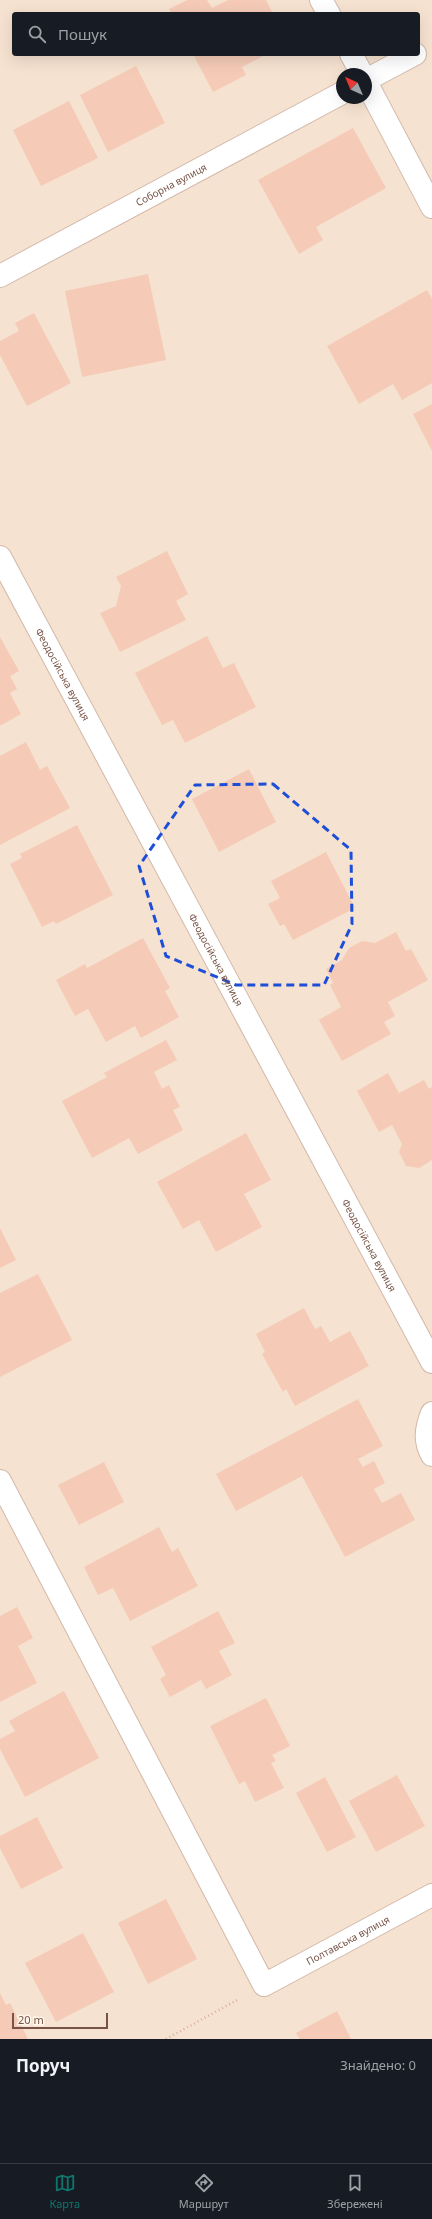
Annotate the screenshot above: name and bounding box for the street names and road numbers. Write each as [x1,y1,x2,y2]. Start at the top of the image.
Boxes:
street label: Соборна вулиця [133,160,209,209]
street label: Феодосійська вулиця [32,625,93,723]
street label: Феодосійська вулиця [186,911,247,1008]
street label: Феодосійська вулиця [339,1196,400,1294]
street label: Полтавська вулиця [304,1912,392,1968]

